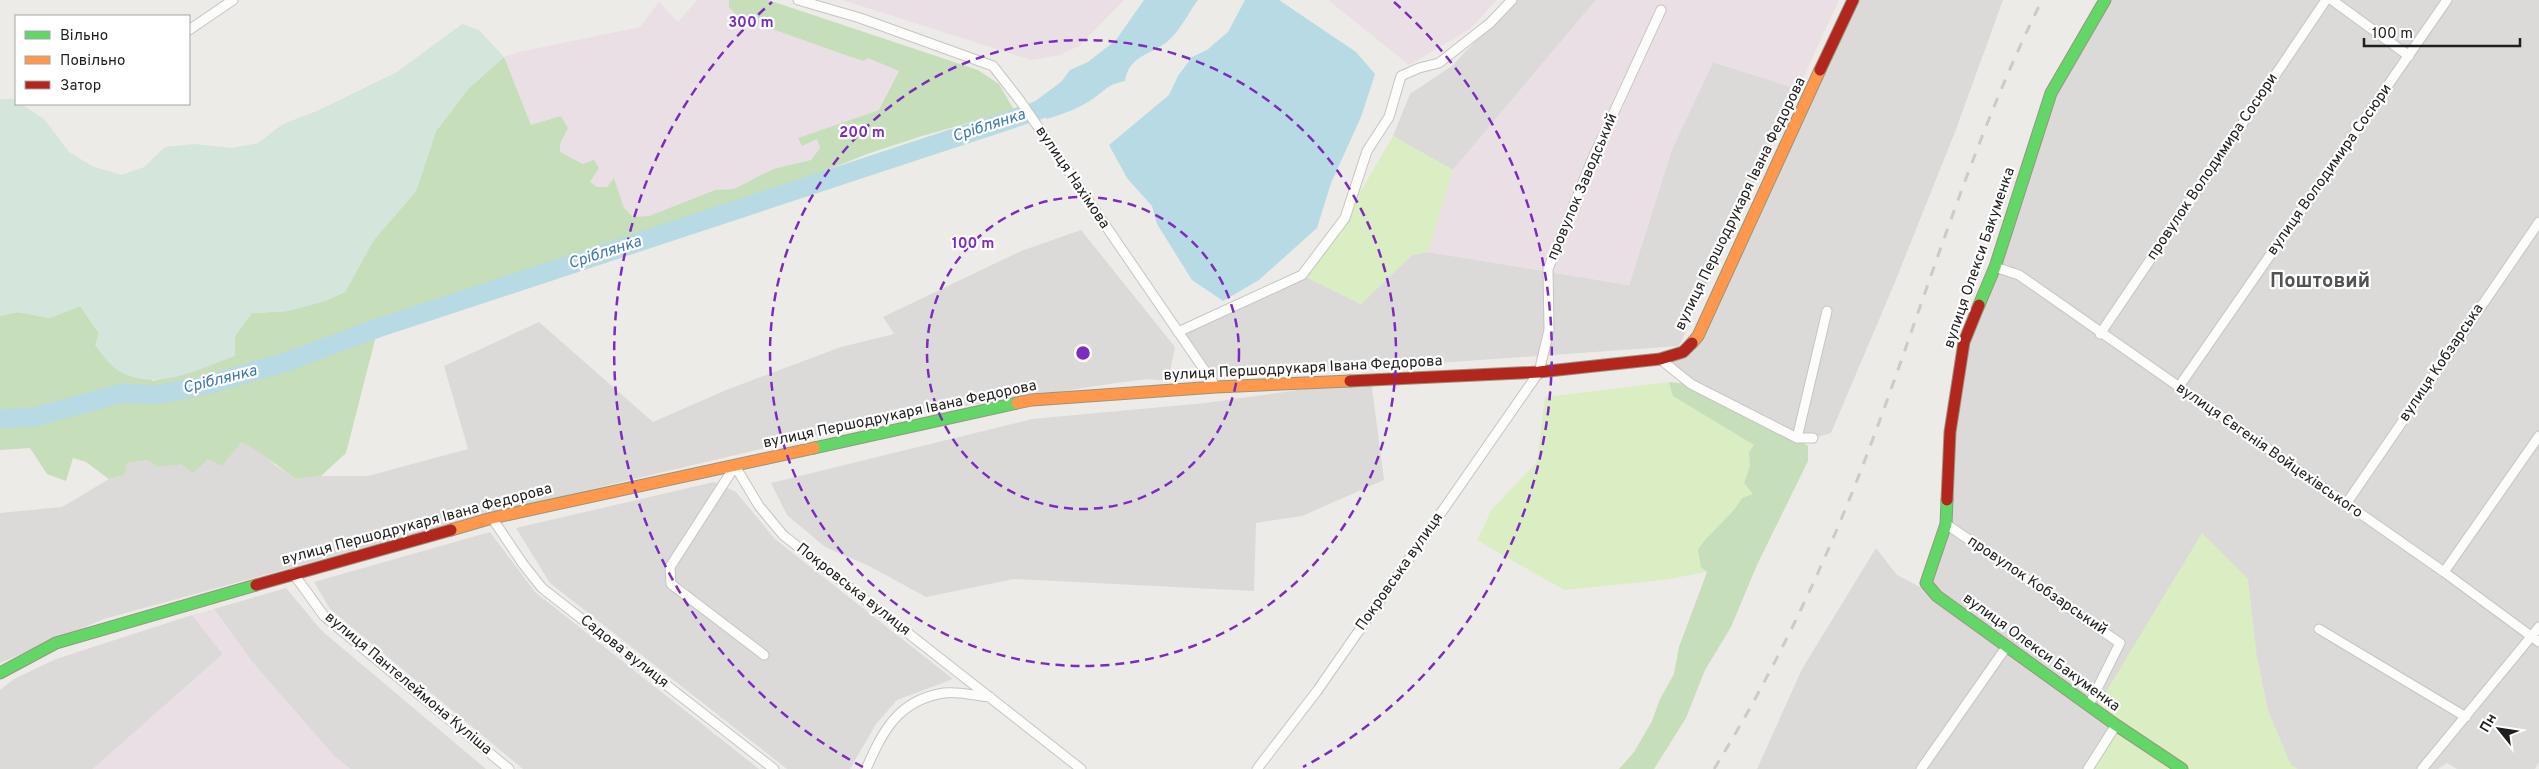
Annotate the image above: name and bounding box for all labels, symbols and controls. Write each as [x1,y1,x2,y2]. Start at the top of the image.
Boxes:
text: 300 m [728,14,774,33]
legend [15,15,190,105]
scale bar [2364,15,2520,47]
text: 100 m [2372,25,2413,44]
text: Вільно [60,27,108,46]
text: Повільно [60,52,125,71]
street label: провулок Володимира Сосюри [2143,70,2283,264]
street label: вулиця Першодрукаря Івана Федорова [1671,74,1811,334]
text: Затор [60,77,101,96]
street label: вулиця Володимира Сосюри [2263,81,2397,259]
water label: Сріблянка [950,105,1029,147]
street label: провулок Заводський [1543,111,1623,263]
street label: вулиця Нахімова [1031,123,1113,233]
text: 200 m [839,124,885,143]
street label: вулиця Олекси Бакуменка [1940,165,2020,351]
water label: Сріблянка [566,232,645,274]
text: 100 m [952,235,994,254]
district label: Поштовий [2270,269,2370,295]
street label: вулиця Кобзарська [2396,300,2488,426]
centre of rings [1074,344,1092,362]
street label: вулиця Першодрукаря Івана Федорова [1163,352,1443,386]
water label: Сріблянка [181,361,260,399]
street label: вулиця Першодрукаря Івана Федорова [762,377,1038,453]
street label: вулиця Євгенія Войцехівського [2172,379,2366,523]
street label: вулиця Першодрукаря Івана Федорова [280,480,554,570]
street label: Покровська вулиця [1352,509,1448,635]
street label: провулок Кобзарський [1964,532,2110,640]
street label: Покровська вулиця [792,539,914,641]
street label: вулиця Олекси Бакуменка [1959,590,2123,716]
street label: вулиця Пантелеймона Куліша [320,608,496,760]
street label: Садова вулиця [576,611,672,693]
north arrow [2474,704,2524,754]
text: Пн [2477,711,2501,736]

